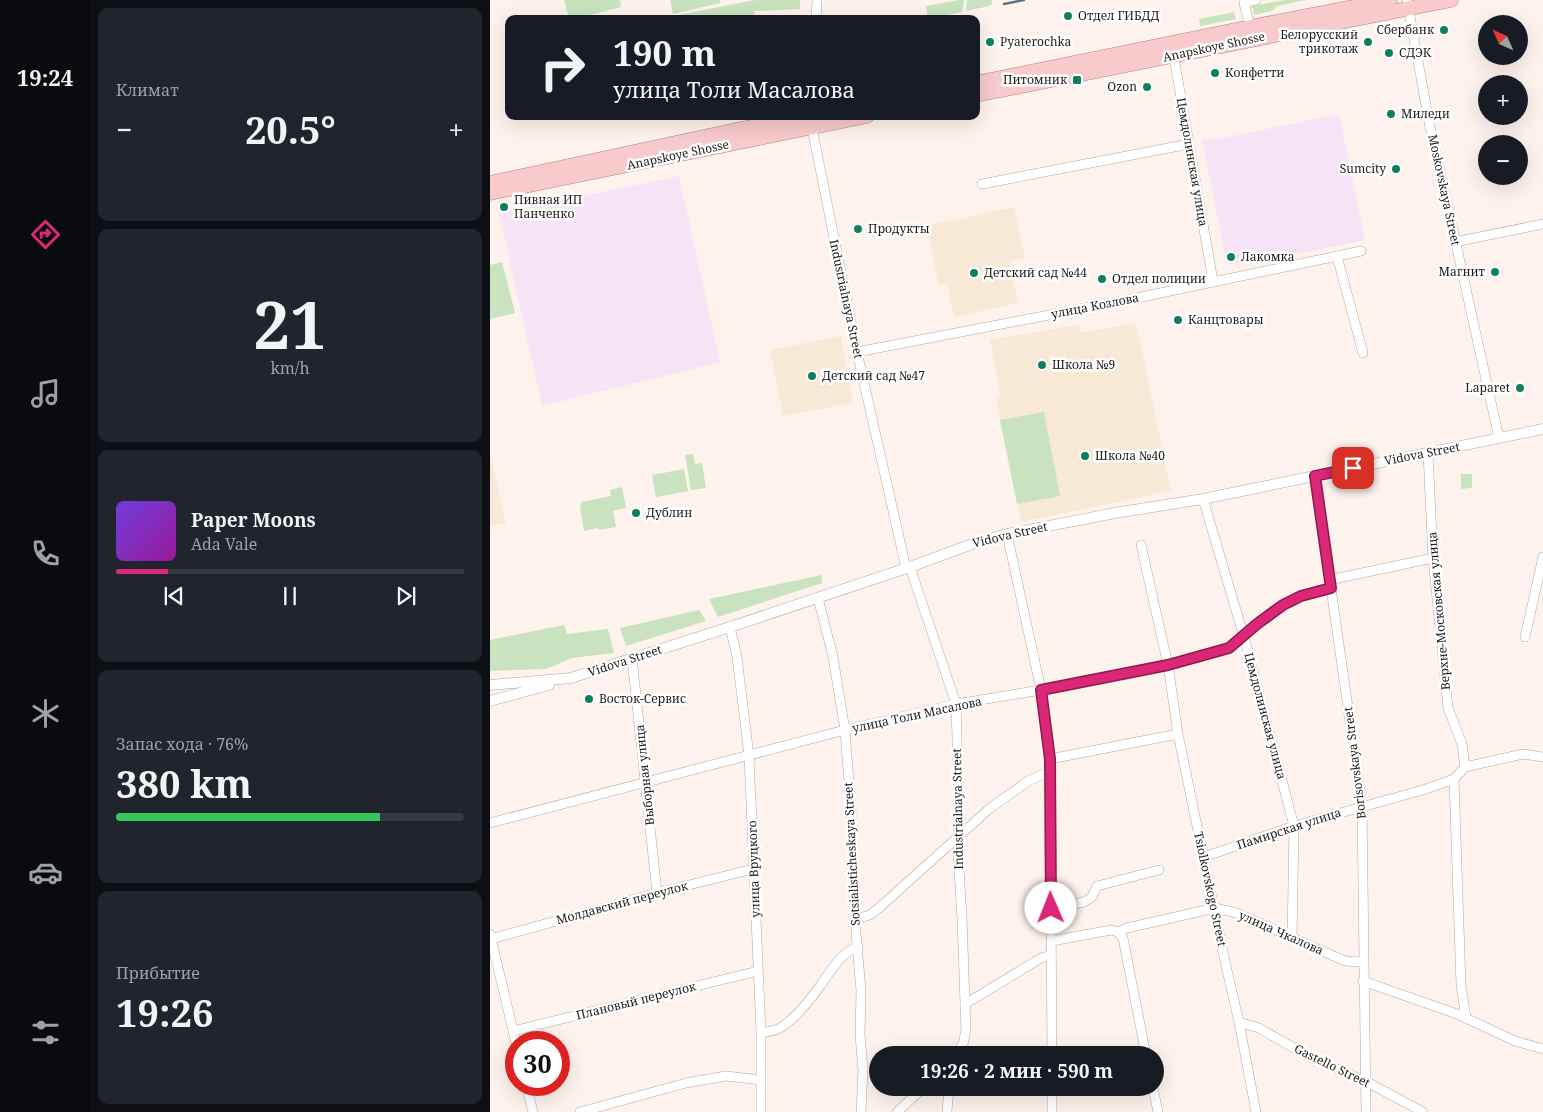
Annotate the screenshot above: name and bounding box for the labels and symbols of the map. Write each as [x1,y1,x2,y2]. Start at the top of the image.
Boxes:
place label: Отдел ГИБДД [1078,7,1159,24]
marker: Отдел ГИБДД [1062,10,1074,22]
north arrow [1478,15,1528,65]
place label: Сбербанк [1377,21,1435,38]
marker: Сбербанк [1438,24,1450,36]
place label: Белорусский трикотаж [1280,26,1358,57]
street label: Anapskoye Shosse [1161,27,1266,66]
place label: Pyaterochka [1000,33,1072,50]
marker: Pyaterochka [984,36,996,48]
marker: Белорусский трикотаж [1362,36,1374,48]
place label: СДЭК [1399,44,1432,61]
marker: СДЭК [1383,47,1395,59]
place label: Конфетти [1225,64,1284,81]
marker: Конфетти [1209,67,1221,79]
place label: Питомник [1003,71,1068,88]
marker: Питомник [1071,74,1083,86]
place label: Ozon [1107,78,1137,95]
marker: Ozon [1141,81,1153,93]
street label: Цемдолинская улица [1173,96,1212,228]
place label: Миледи [1401,105,1450,122]
marker: Миледи [1385,108,1397,120]
street label: Moskovskaya Street [1424,133,1465,247]
street label: Anapskoye Shosse [625,135,730,174]
place label: Sumcity [1340,160,1386,177]
marker: Sumcity [1390,163,1402,175]
place label: Пивная ИП Панченко [514,191,582,222]
marker: Пивная ИП Панченко [498,201,510,213]
place label: Продукты [868,220,930,237]
marker: Продукты [852,223,864,235]
street label: Industrialnaya Street [826,238,867,360]
place label: Лакомка [1241,248,1295,265]
marker: Лакомка [1225,251,1237,263]
place label: Магнит [1438,263,1486,280]
place label: Детский сад №44 [984,264,1087,281]
marker: Магнит [1489,266,1501,278]
marker: Детский сад №44 [968,267,980,279]
place label: Отдел полиции [1112,270,1206,287]
marker: Отдел полиции [1096,273,1108,285]
street label: улица Козлова [1050,289,1140,322]
place label: Канцтовары [1188,311,1264,328]
marker: Канцтовары [1172,314,1184,326]
place label: Школа №9 [1052,356,1115,373]
marker: Школа №9 [1036,359,1048,371]
place label: Детский сад №47 [822,367,925,384]
marker: Детский сад №47 [806,370,818,382]
place label: Laparet [1465,379,1510,396]
marker: Laparet [1514,382,1526,394]
street label: Vidova Street [1383,438,1461,469]
place label: Школа №40 [1095,447,1165,464]
pin [1332,447,1374,489]
marker: Школа №40 [1079,450,1091,462]
place label: Дублин [646,504,692,521]
marker: Дублин [630,507,642,519]
street label: Vidova Street [971,518,1049,551]
street label: Верхне-Московская улица [1423,531,1454,691]
street label: Vidova Street [586,641,664,680]
street label: Цемдолинская улица [1240,651,1291,781]
place label: Восток-Сервис [599,690,686,707]
street label: улица Толи Масалова [851,692,983,737]
marker: Восток-Сервис [583,693,595,705]
street label: Borisovskaya Street [1339,706,1370,820]
street label: Выборная улица [631,724,658,826]
street label: Industrialnaya Street [948,748,967,870]
street label: Sotsialisticheskaya Street [839,782,864,926]
street label: Памирская улица [1234,804,1343,853]
street label: улица Вруцкого [743,820,764,918]
street label: Tsiolkovskogo Street [1190,830,1231,948]
street label: Молдавский переулок [554,877,690,928]
position arrow [1024,881,1076,933]
street label: улица Чкалова [1236,906,1326,959]
street label: Плановый переулок [574,977,698,1024]
speed limit sign: 30 [505,1031,570,1096]
street label: Gastello Street [1291,1040,1373,1091]

